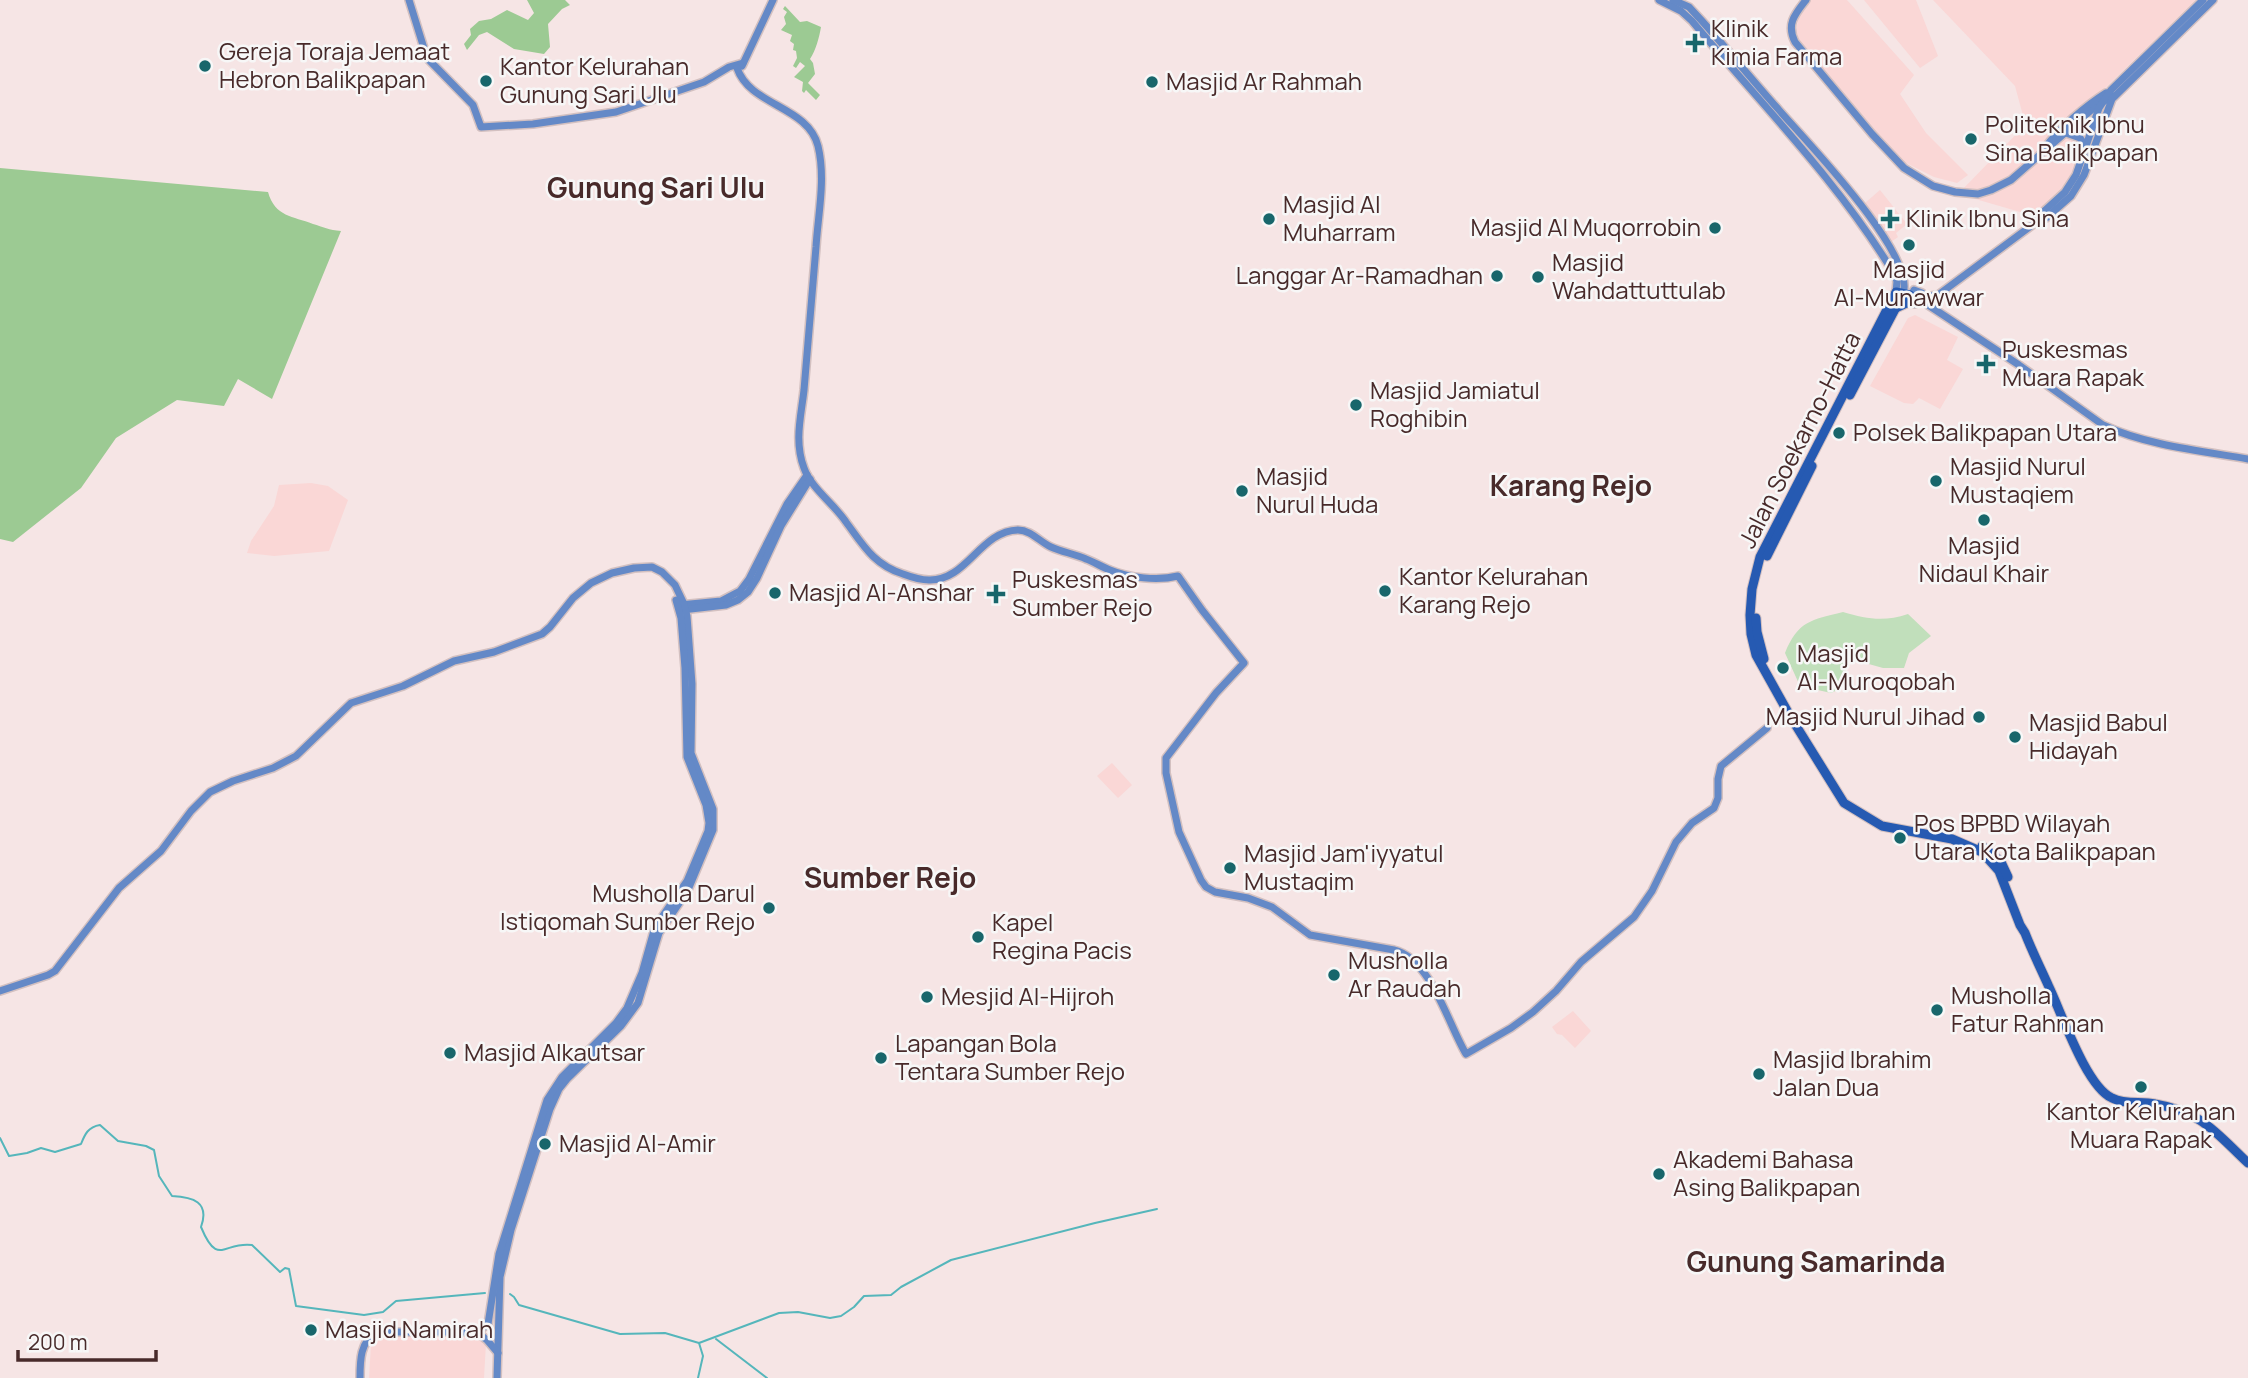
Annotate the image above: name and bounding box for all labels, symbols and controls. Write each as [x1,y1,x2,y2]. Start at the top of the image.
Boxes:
place label: Klinik Kimia Farma [1711,11,1842,72]
marker: Klinik Kimia Farma [1685,33,1705,53]
place label: Gereja Toraja Jemaat Hebron Balikpapan [219,34,450,95]
place label: Kantor Kelurahan Gunung Sari Ulu [500,49,689,110]
marker: Gereja Toraja Jemaat Hebron Balikpapan [197,58,213,74]
place label: Masjid Ar Rahmah [1166,64,1362,97]
marker: Kantor Kelurahan Gunung Sari Ulu [478,73,494,89]
marker: Masjid Ar Rahmah [1144,74,1160,90]
place label: Politeknik Ibnu Sina Balikpapan [1985,107,2158,168]
marker: Politeknik Ibnu Sina Balikpapan [1963,131,1979,147]
district label: Gunung Sari Ulu [547,168,765,206]
place label: Masjid Al Muharram [1283,187,1396,248]
place label: Klinik Ibnu Sina [1906,201,2069,234]
marker: Klinik Ibnu Sina [1880,209,1900,229]
place label: Masjid Al Muqorrobin [1470,210,1701,243]
marker: Masjid Al Muharram [1261,211,1277,227]
marker: Masjid Al Muqorrobin [1707,220,1723,236]
marker: Masjid Al-Munawwar [1901,237,1917,253]
place label: Masjid Wahdattuttulab [1552,245,1726,306]
place label: Masjid Al-Munawwar [1834,252,1985,313]
place label: Langgar Ar-Ramadhan [1236,258,1483,291]
marker: Langgar Ar-Ramadhan [1489,268,1505,284]
marker: Masjid Wahdattuttulab [1530,269,1546,285]
street label: Jalan Soekarno-Hatta [1730,325,1868,553]
place label: Puskesmas Muara Rapak [2002,332,2145,393]
marker: Puskesmas Muara Rapak [1976,354,1996,374]
place label: Masjid Jamiatul Roghibin [1370,373,1540,434]
marker: Masjid Jamiatul Roghibin [1348,397,1364,413]
place label: Polsek Balikpapan Utara [1853,415,2117,448]
marker: Polsek Balikpapan Utara [1831,425,1847,441]
place label: Masjid Nurul Mustaqiem [1950,449,2086,510]
place label: Masjid Nurul Huda [1256,459,1378,520]
district label: Karang Rejo [1490,466,1652,504]
marker: Masjid Nurul Mustaqiem [1928,473,1944,489]
marker: Masjid Nurul Huda [1234,483,1250,499]
marker: Masjid Nidaul Khair [1976,512,1992,528]
place label: Masjid Nidaul Khair [1919,528,2050,589]
place label: Kantor Kelurahan Karang Rejo [1399,559,1588,620]
place label: Puskesmas Sumber Rejo [1012,562,1152,623]
place label: Masjid Al-Anshar [789,575,975,608]
marker: Kantor Kelurahan Karang Rejo [1377,583,1393,599]
marker: Puskesmas Sumber Rejo [986,584,1006,604]
marker: Masjid Al-Anshar [767,585,783,601]
place label: Masjid Al-Muroqobah [1797,636,1955,697]
marker: Masjid Al-Muroqobah [1775,660,1791,676]
place label: Masjid Nurul Jihad [1766,699,1965,732]
place label: Masjid Babul Hidayah [2029,705,2168,766]
marker: Masjid Nurul Jihad [1971,709,1987,725]
marker: Masjid Babul Hidayah [2007,729,2023,745]
place label: Pos BPBD Wilayah Utara Kota Balikpapan [1914,806,2156,867]
marker: Pos BPBD Wilayah Utara Kota Balikpapan [1892,830,1908,846]
place label: Masjid Jam'iyyatul Mustaqim [1244,836,1444,897]
district label: Sumber Rejo [804,858,976,896]
marker: Masjid Jam'iyyatul Mustaqim [1222,860,1238,876]
place label: Musholla Darul Istiqomah Sumber Rejo [500,876,755,937]
marker: Musholla Darul Istiqomah Sumber Rejo [761,900,777,916]
place label: Kapel Regina Pacis [992,905,1132,966]
marker: Kapel Regina Pacis [970,929,986,945]
place label: Musholla Ar Raudah [1348,943,1461,1004]
marker: Musholla Ar Raudah [1326,967,1342,983]
place label: Musholla Fatur Rahman [1951,978,2104,1039]
place label: Mesjid Al-Hijroh [941,979,1114,1012]
marker: Mesjid Al-Hijroh [919,989,935,1005]
marker: Musholla Fatur Rahman [1929,1002,1945,1018]
place label: Lapangan Bola Tentara Sumber Rejo [895,1026,1125,1087]
place label: Masjid Alkautsar [464,1035,646,1068]
place label: Masjid Ibrahim Jalan Dua [1773,1042,1931,1103]
marker: Masjid Alkautsar [442,1045,458,1061]
marker: Lapangan Bola Tentara Sumber Rejo [873,1050,889,1066]
marker: Masjid Ibrahim Jalan Dua [1751,1066,1767,1082]
marker: Kantor Kelurahan Muara Rapak [2133,1079,2149,1095]
place label: Kantor Kelurahan Muara Rapak [2046,1094,2236,1155]
place label: Masjid Al-Amir [559,1126,716,1159]
marker: Masjid Al-Amir [537,1136,553,1152]
place label: Akademi Bahasa Asing Balikpapan [1673,1142,1860,1203]
marker: Akademi Bahasa Asing Balikpapan [1651,1166,1667,1182]
district label: Gunung Samarinda [1687,1242,1945,1280]
place label: Masjid Namirah [325,1312,493,1345]
scale bar [18,1318,156,1362]
marker: Masjid Namirah [303,1322,319,1338]
text: 200 m [28,1328,88,1356]

